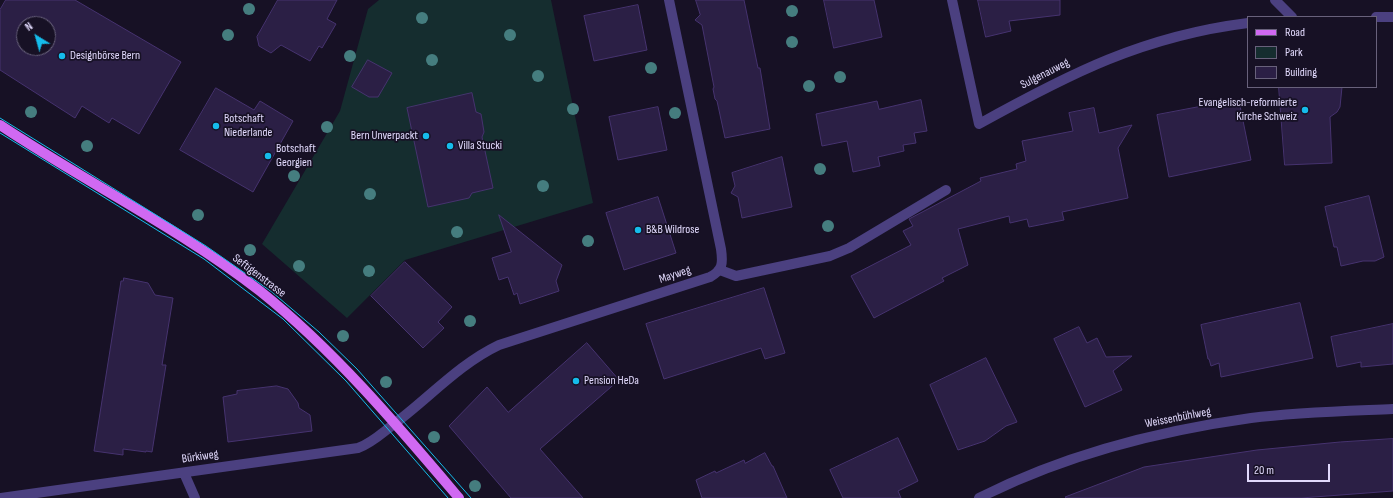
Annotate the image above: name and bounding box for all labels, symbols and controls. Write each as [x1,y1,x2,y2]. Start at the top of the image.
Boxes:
north arrow [16,16,56,56]
legend [1247,16,1377,88]
text: N [23,20,35,34]
text: Road [1285,25,1305,40]
text: Park [1285,45,1303,60]
place label: Designbörse Bern [70,49,140,63]
marker: Designbörse Bern [57,51,67,61]
street label: Sulgenauweg [1018,56,1072,92]
text: Building [1285,65,1317,80]
place label: Evangelisch-reformierte Kirche Schweiz [1198,96,1297,124]
marker: Evangelisch-reformierte Kirche Schweiz [1300,105,1310,115]
place label: Botschaft Niederlande [224,112,272,140]
marker: Botschaft Niederlande [211,121,221,131]
place label: Bern Unverpackt [351,129,418,143]
marker: Bern Unverpackt [421,131,431,141]
place label: Villa Stucki [458,139,502,153]
marker: Villa Stucki [445,141,455,151]
place label: Botschaft Georgien [276,142,316,170]
marker: Botschaft Georgien [263,151,273,161]
place label: B&B Wildrose [646,223,699,237]
marker: B&B Wildrose [633,225,643,235]
street label: Seftigenstrasse [229,251,289,301]
street label: Mayweg [657,263,693,287]
place label: Pension HeDa [584,374,639,388]
marker: Pension HeDa [571,376,581,386]
street label: Weissenbühlweg [1144,405,1212,431]
street label: Bürkiweg [181,447,219,467]
scale bar [1249,456,1332,482]
text: 20 m [1254,463,1274,478]

